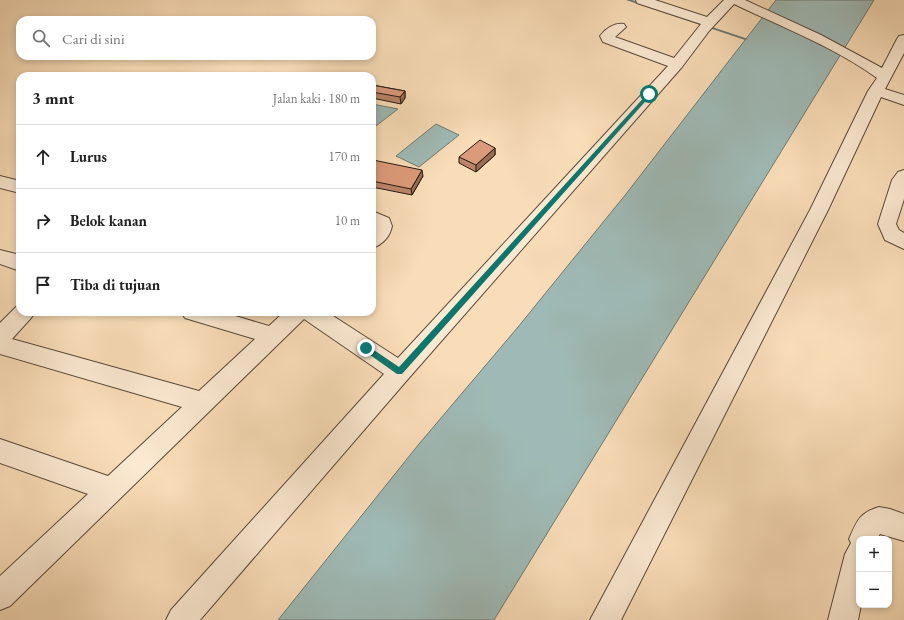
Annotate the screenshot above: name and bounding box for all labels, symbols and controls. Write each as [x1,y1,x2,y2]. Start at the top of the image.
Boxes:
search box [16,16,376,60]
icon: search [30,27,52,49]
text: Cari di sini [62,29,125,48]
route start [640,85,658,103]
text: 3 mnt [32,87,74,109]
text: Jalan kaki · 180 m [273,90,360,107]
icon: ahead [32,146,54,168]
text: Lurus [70,147,107,166]
text: 170 m [329,148,360,165]
icon: right [32,210,54,232]
text: Belok kanan [70,211,147,230]
text: 10 m [335,212,360,229]
icon: arrive [32,274,54,296]
text: Tiba di tujuan [70,275,160,294]
route end [357,339,375,357]
map controls [856,536,892,608]
button: + [856,536,892,572]
button: − [856,572,892,608]

